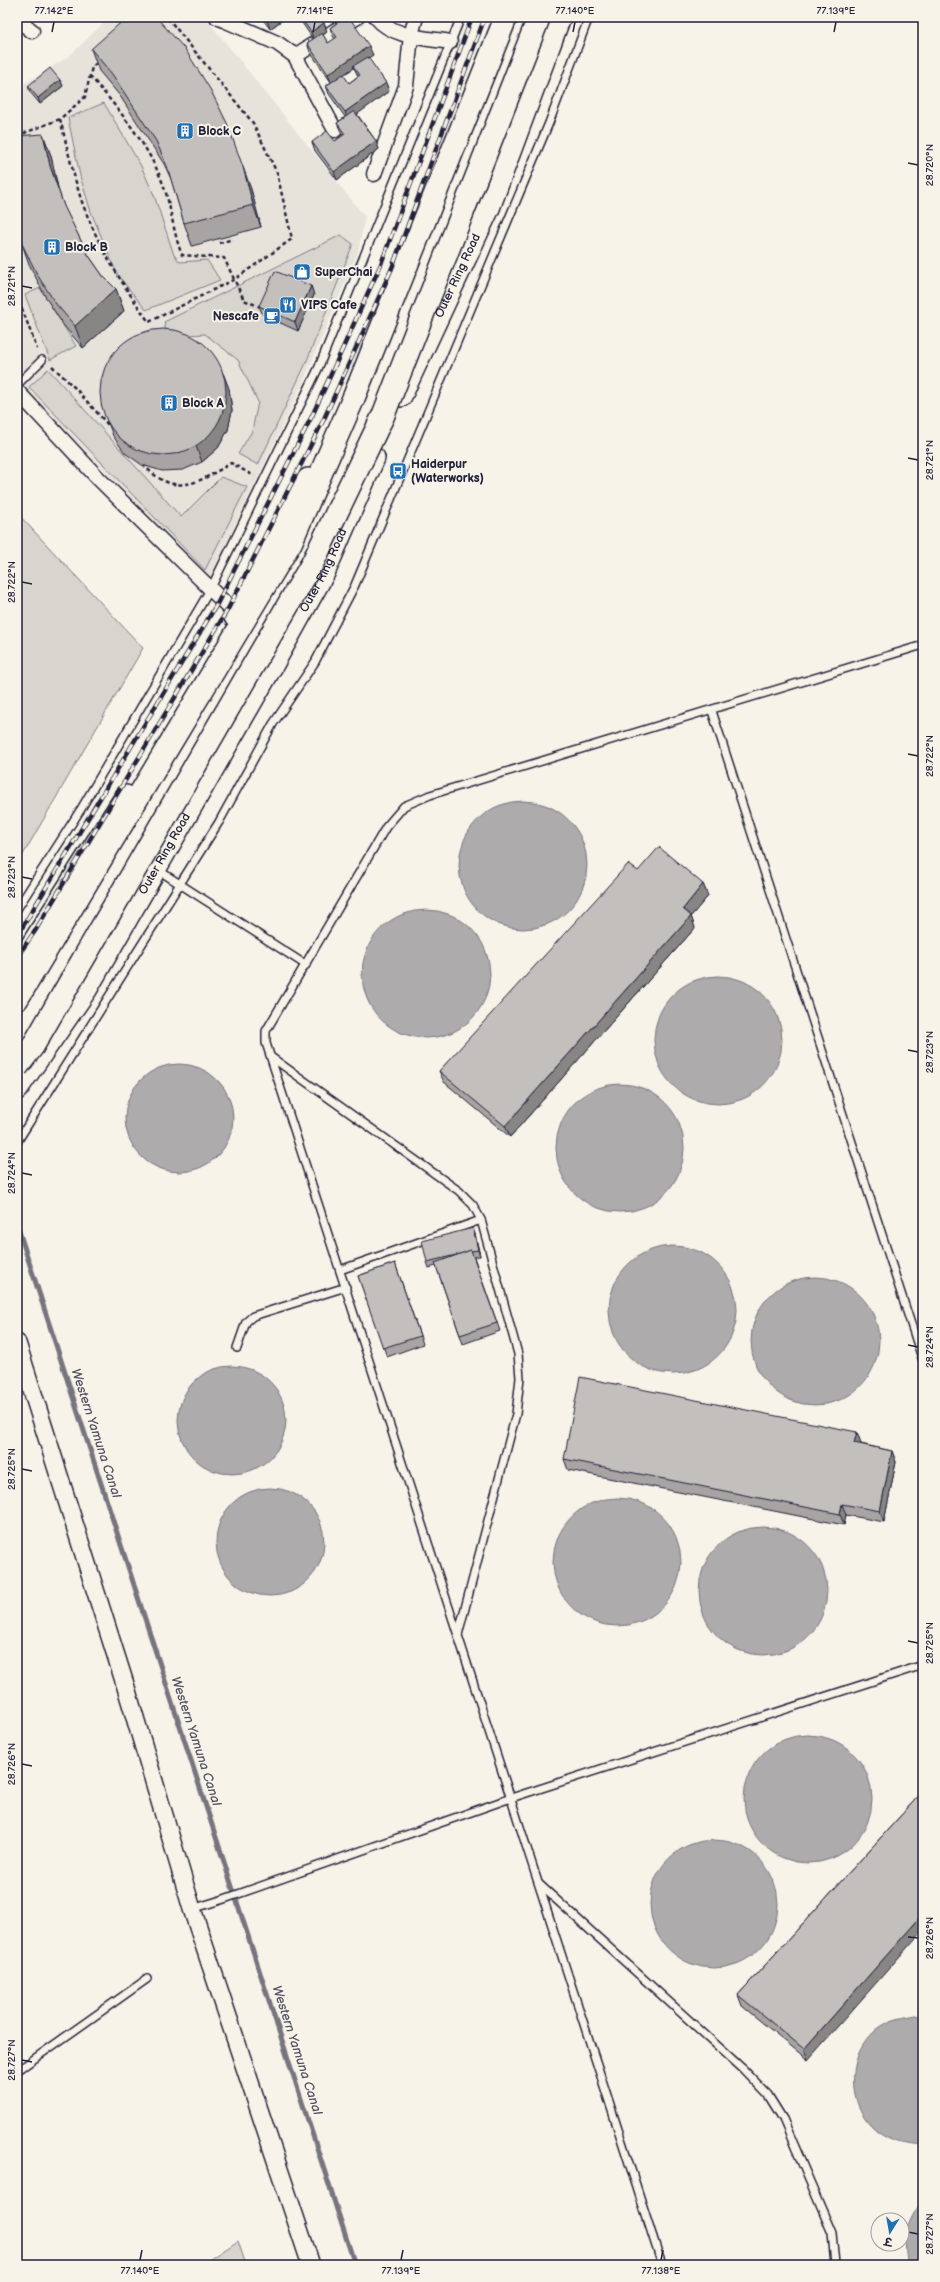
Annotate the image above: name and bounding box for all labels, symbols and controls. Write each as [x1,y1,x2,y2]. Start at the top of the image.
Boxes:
text: 77.142°E [35,5,74,17]
text: 77.141°E [297,5,334,17]
text: 77.140°E [556,5,595,17]
text: 77.139°E [817,5,856,17]
building icon: Block C [175,121,195,141]
place label: Block C [198,124,241,139]
text: 28.720°N [924,144,936,186]
street label: Outer Ring Road [431,231,484,320]
building icon: Block B [42,237,62,257]
place label: Block B [65,240,108,255]
shop icon: SuperChai [292,262,312,282]
place label: SuperChai [315,265,373,280]
text: 28.721°N [6,266,18,306]
restaurant icon: VIPS Cafe [278,295,298,315]
place label: VIPS Cafe [301,298,357,313]
cafe icon: Nescafe [262,306,282,326]
place label: Nescafe [213,309,259,324]
building icon: Block A [159,393,179,413]
place label: Block A [182,396,224,411]
text: 28.721°N [924,440,936,480]
place label: Haiderpur (Waterworks) [411,457,484,486]
bus stop icon: Haiderpur (Waterworks) [388,461,408,481]
street label: Outer Ring Road [296,526,350,615]
text: 28.722°N [6,561,18,603]
text: 28.722°N [924,735,936,777]
street label: Outer Ring Road [135,810,194,897]
text: 28.723°N [6,856,18,898]
text: 28.723°N [924,1031,936,1073]
text: 28.724°N [6,1152,18,1194]
text: 28.724°N [924,1326,936,1368]
water label: Western Yamuna Canal [67,1366,125,1501]
text: 28.725°N [6,1448,18,1490]
text: 28.725°N [924,1622,936,1664]
water label: Western Yamuna Canal [167,1674,225,1809]
text: 28.726°N [6,1743,18,1785]
text: 28.726°N [924,1917,936,1959]
water label: Western Yamuna Canal [268,1983,326,2118]
text: 28.727°N [6,2039,18,2081]
north arrow [870,2212,910,2252]
text: 28.727°N [924,2213,936,2255]
text: उ [882,2234,894,2249]
text: 77.140°E [121,2265,160,2277]
text: 77.139°E [382,2265,421,2277]
text: 77.138°E [642,2265,681,2277]

